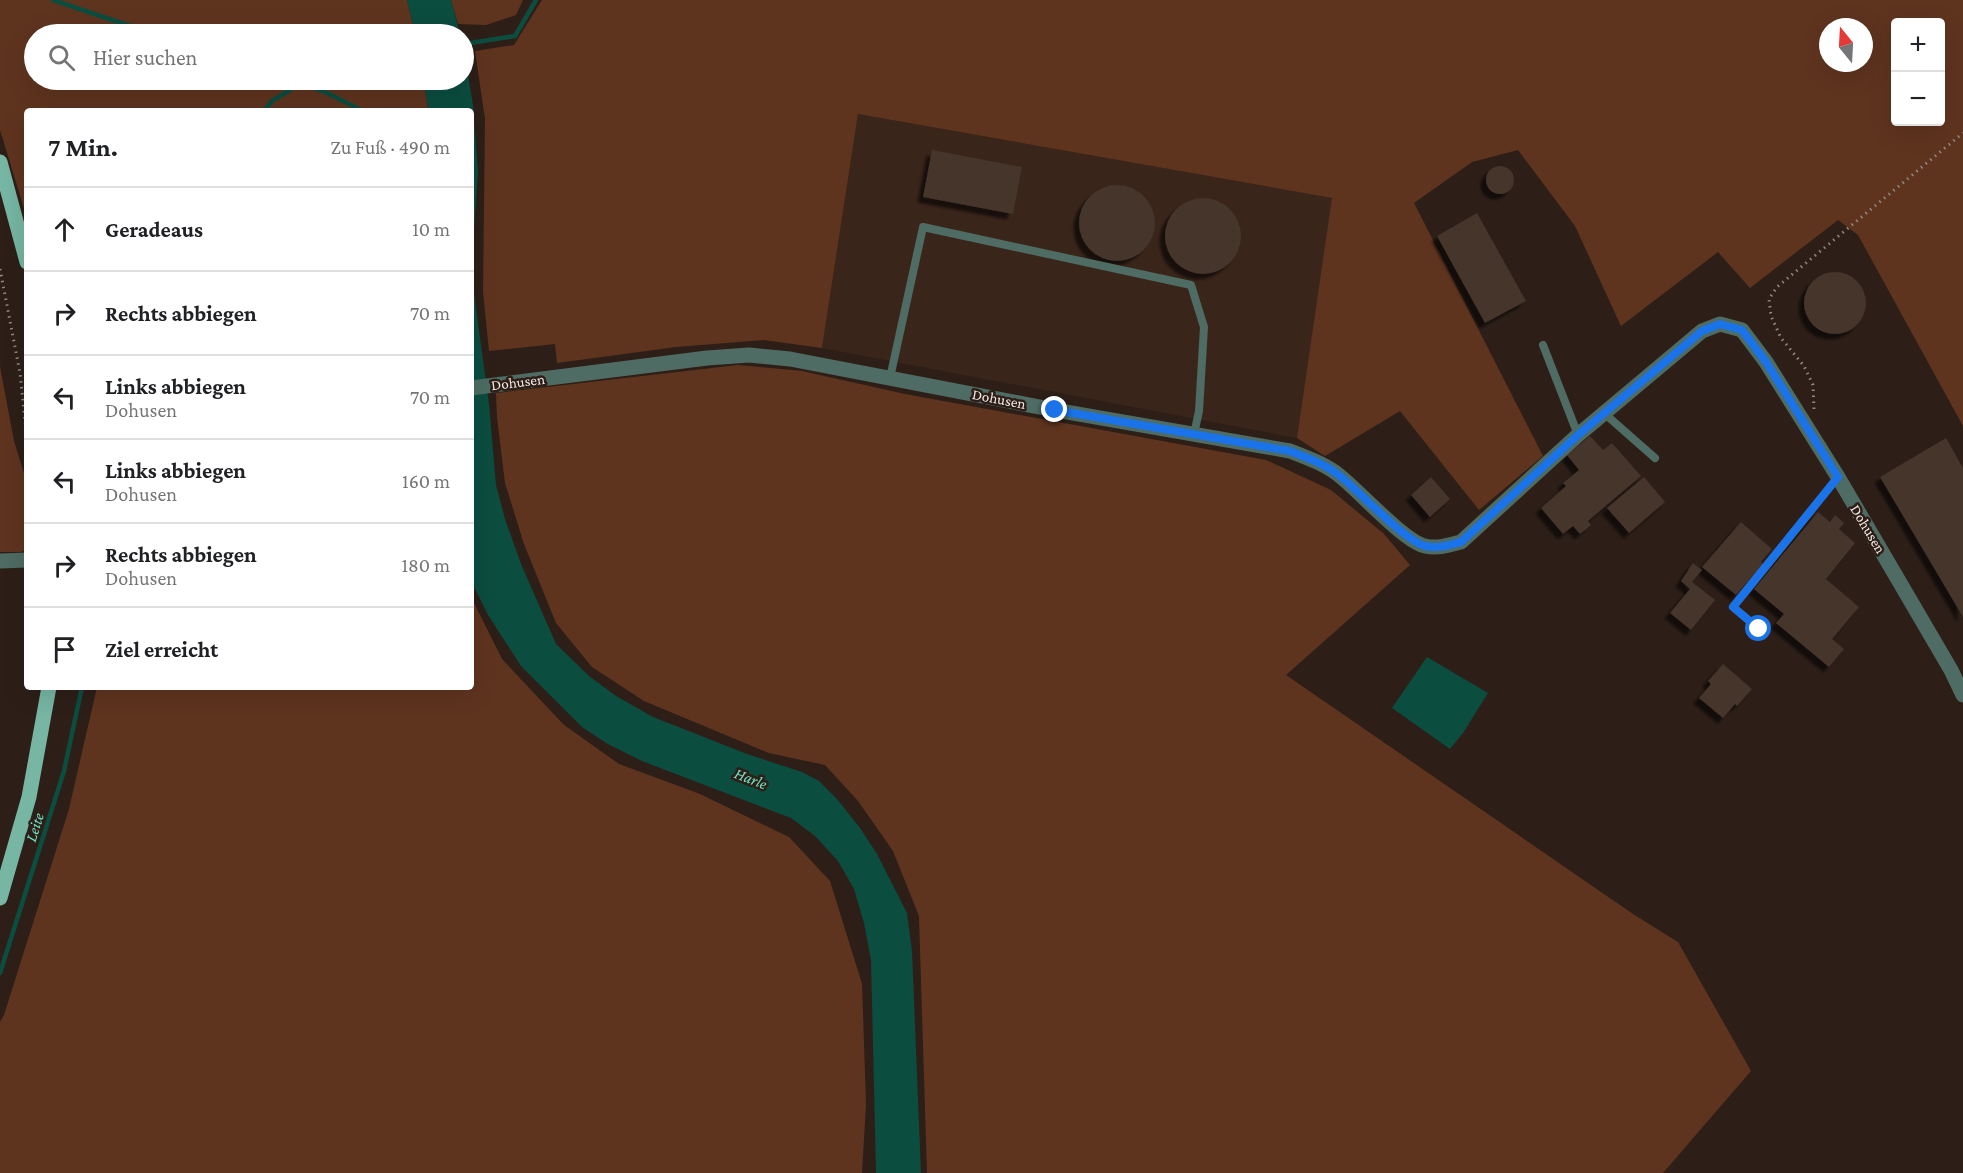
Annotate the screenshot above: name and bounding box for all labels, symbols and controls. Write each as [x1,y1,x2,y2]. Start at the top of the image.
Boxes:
north arrow [1819,18,1873,72]
map controls [1891,18,1945,126]
button: + [1891,18,1945,72]
search box [24,24,474,90]
icon: search [45,41,78,74]
text: Hier suchen [93,45,197,70]
button: − [1891,72,1945,126]
text: 7 Min. [48,133,118,162]
text: Zu Fuß · 490 m [331,136,450,158]
icon: ahead [48,213,81,246]
text: Geradeaus [105,217,203,242]
text: 10 m [412,218,450,240]
icon: right [48,297,81,330]
text: Rechts abbiegen [105,301,257,326]
text: 70 m [410,302,450,324]
street label: Dohusen [490,371,546,393]
text: Links abbiegen [105,374,246,399]
icon: left [48,381,81,414]
text: 70 m [410,386,450,408]
street label: Dohusen [971,386,1027,412]
route end [1041,396,1067,422]
text: Dohusen [105,399,177,421]
text: Links abbiegen [105,458,246,483]
icon: left [48,465,81,498]
text: 160 m [402,470,450,492]
text: Dohusen [105,483,177,505]
street label: Dohusen [1847,502,1889,556]
text: Rechts abbiegen [105,542,257,567]
icon: right [48,549,81,582]
text: 180 m [401,554,450,576]
text: Dohusen [105,567,177,589]
route start [1745,615,1771,641]
icon: arrive [48,633,81,666]
text: Ziel erreicht [105,637,218,662]
water label: Harle [732,765,769,792]
water label: Leite [22,811,47,844]

